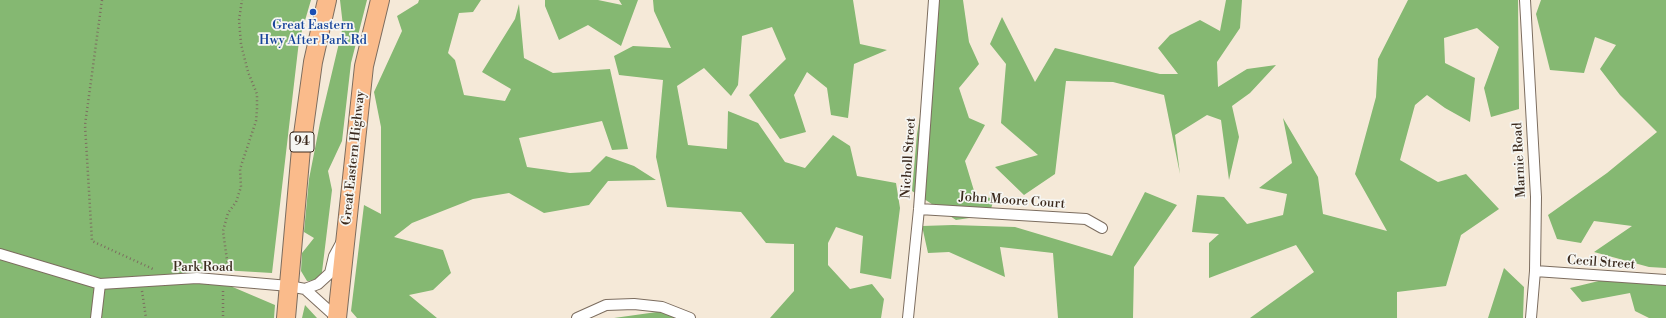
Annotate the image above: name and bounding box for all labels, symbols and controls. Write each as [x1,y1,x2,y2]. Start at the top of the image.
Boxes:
marker: Great Eastern Hwy After Park Rd [308,7,318,17]
place label: Great Eastern Hwy After Park Rd [259,18,367,49]
street label: Great Eastern Highway [339,90,369,226]
street label: Nicholl Street [898,117,920,199]
street label: Marnie Road [1510,122,1530,198]
road number: 94 [290,132,314,152]
street label: John Moore Court [959,190,1065,212]
street label: Cecil Street [1566,253,1636,273]
street label: Park Road [173,260,233,276]

